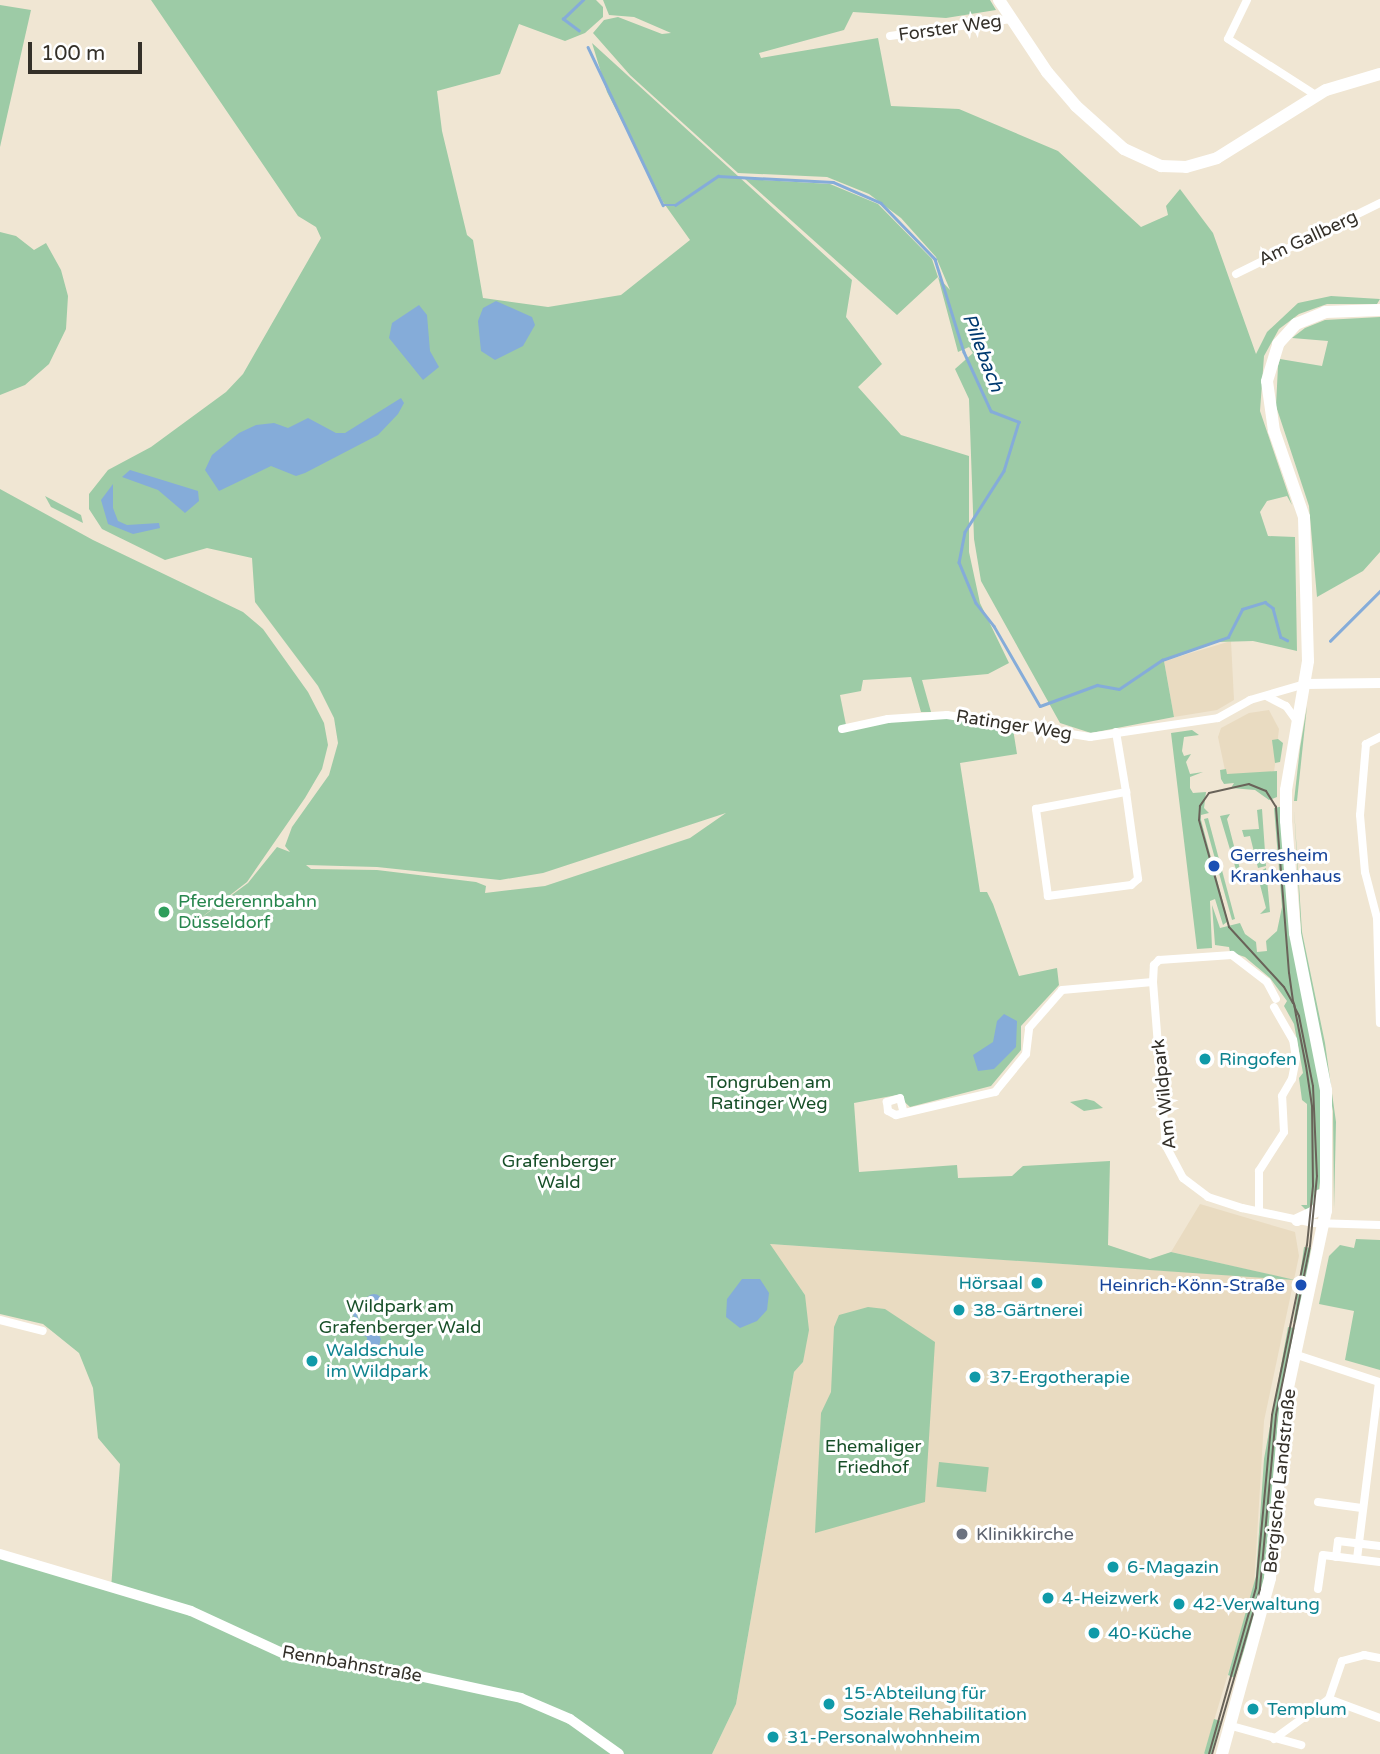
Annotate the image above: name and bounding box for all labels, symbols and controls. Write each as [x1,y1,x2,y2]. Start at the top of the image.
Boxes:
street label: Forster Weg [897,10,1003,46]
scale bar [32,28,145,72]
text: 100 m [41,41,105,66]
street label: Am Gallberg [1255,206,1361,270]
water label: Pillebach [957,311,1007,395]
street label: Ratinger Weg [954,705,1074,745]
place label: Gerresheim Krankenhaus [1230,845,1341,888]
marker: Gerresheim Krankenhaus [1204,856,1224,876]
place label: Pferderennbahn Düsseldorf [178,891,317,934]
marker: Pferderennbahn Düsseldorf [156,904,172,920]
street label: Am Wildpark [1147,1038,1181,1150]
place label: Ringofen [1219,1048,1297,1070]
marker: Ringofen [1197,1051,1213,1067]
park label: Tongruben am Ratinger Weg [707,1072,831,1114]
park label: Grafenberger Wald [502,1151,616,1194]
place label: Hörsaal [958,1272,1023,1294]
place label: Heinrich-Könn-Straße [1099,1274,1285,1296]
marker: Hörsaal [1029,1275,1045,1291]
marker: Heinrich-Könn-Straße [1291,1275,1311,1295]
park label: Wildpark am Grafenberger Wald [319,1296,481,1338]
place label: 38-Gärtnerei [973,1299,1083,1321]
marker: 38-Gärtnerei [951,1302,967,1318]
place label: Waldschule im Wildpark [326,1340,428,1382]
marker: Waldschule im Wildpark [304,1353,320,1369]
place label: 37-Ergotherapie [989,1366,1130,1388]
marker: 37-Ergotherapie [967,1369,983,1385]
street label: Bergische Landstraße [1260,1388,1300,1574]
park label: Ehemaliger Friedhof [825,1436,921,1478]
place label: Klinikkirche [976,1523,1074,1545]
marker: Klinikkirche [954,1526,970,1542]
place label: 6-Magazin [1127,1556,1219,1578]
marker: 6-Magazin [1105,1559,1121,1575]
place label: 4-Heizwerk [1062,1587,1159,1609]
marker: 4-Heizwerk [1040,1590,1056,1606]
place label: 42-Verwaltung [1193,1593,1320,1615]
marker: 42-Verwaltung [1171,1596,1187,1612]
place label: 40-Küche [1108,1622,1192,1644]
marker: 40-Küche [1086,1625,1102,1641]
street label: Rennbahnstraße [280,1641,424,1687]
place label: 15-Abteilung für Soziale Rehabilitation [843,1683,1027,1726]
marker: 15-Abteilung für Soziale Rehabilitation [821,1696,837,1712]
place label: Templum [1267,1698,1347,1720]
marker: Templum [1245,1701,1261,1717]
place label: 31-Personalwohnheim [787,1726,980,1748]
marker: 31-Personalwohnheim [765,1729,781,1745]

